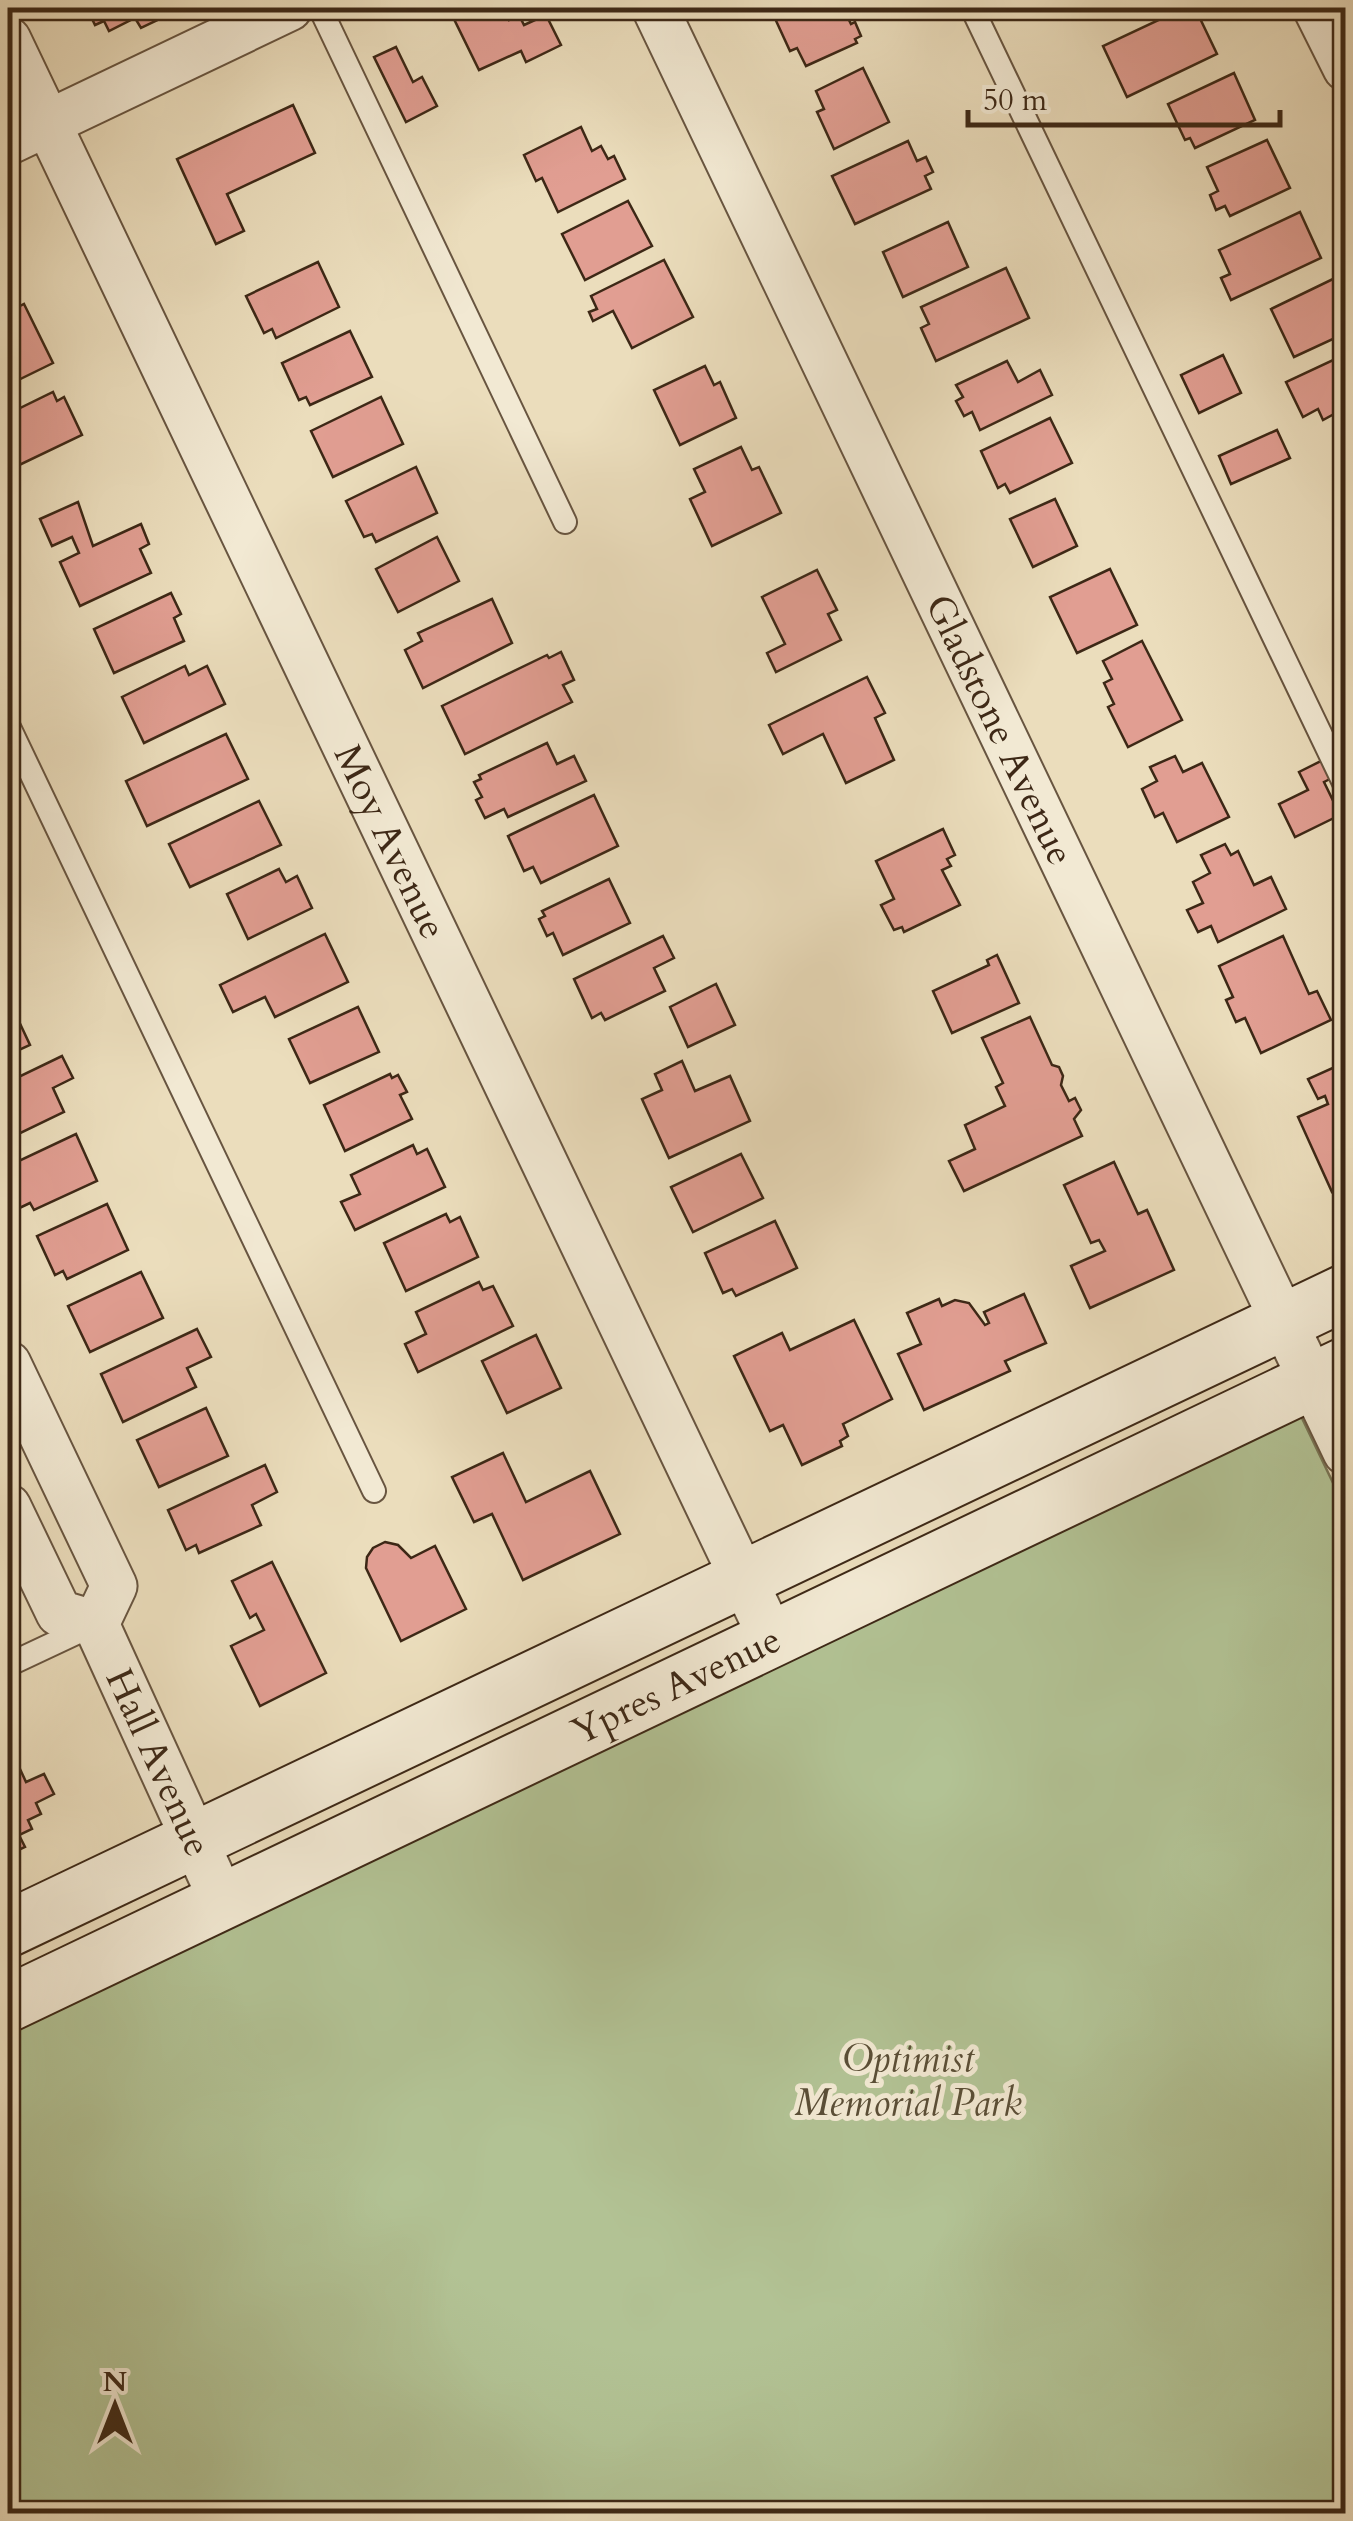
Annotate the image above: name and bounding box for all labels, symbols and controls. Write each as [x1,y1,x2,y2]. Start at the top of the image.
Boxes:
scale bar [968,65,1280,127]
text: 50 m [983,80,1048,121]
street label: Gladstone Avenue [913,586,1086,874]
street label: Moy Avenue [321,736,459,948]
street label: Ypres Avenue [563,1614,789,1758]
street label: Hall Avenue [93,1660,224,1865]
park label: Optimist Memorial Park [794,2033,1022,2129]
north arrow [65,2356,165,2456]
text: N [103,2363,127,2401]

